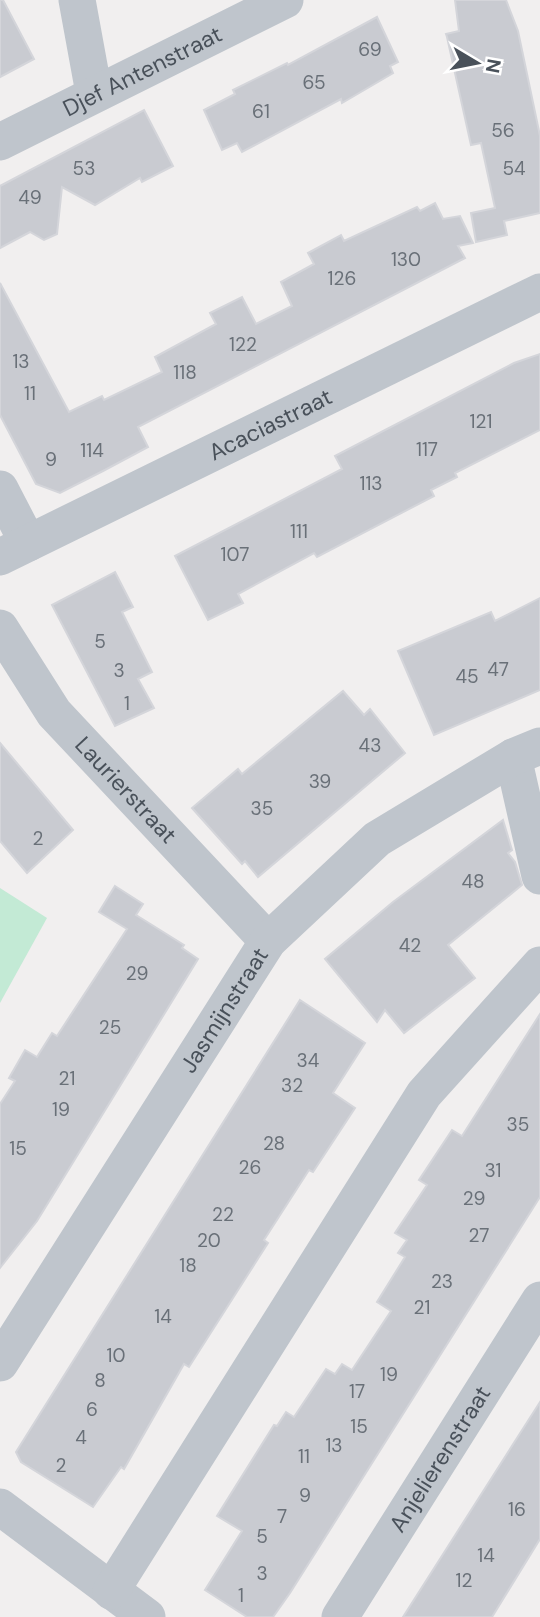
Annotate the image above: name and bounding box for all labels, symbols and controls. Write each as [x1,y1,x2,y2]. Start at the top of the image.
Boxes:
street label: Djef Antenstraat [58,19,227,123]
north arrow [442,28,512,98]
house number: 69 [358,37,382,62]
text: N [480,57,507,75]
house number: 65 [302,70,326,95]
house number: 61 [252,99,270,124]
house number: 56 [491,118,515,143]
house number: 53 [73,156,95,181]
house number: 54 [502,156,526,181]
house number: 49 [18,185,42,210]
house number: 130 [391,247,421,272]
house number: 126 [328,266,356,291]
house number: 122 [229,332,257,357]
house number: 13 [12,349,30,374]
house number: 118 [173,360,197,385]
house number: 11 [24,381,36,406]
street label: Acaciastraat [204,381,337,467]
house number: 121 [470,409,492,434]
house number: 117 [416,437,438,462]
house number: 114 [80,438,104,463]
house number: 9 [45,447,57,472]
house number: 113 [359,471,383,496]
house number: 111 [290,519,308,544]
house number: 107 [221,542,249,567]
house number: 5 [94,629,106,654]
house number: 47 [487,657,509,682]
house number: 3 [113,658,125,683]
house number: 45 [455,664,479,689]
house number: 1 [124,691,130,716]
street label: Laurierstraat [69,730,183,850]
house number: 43 [359,733,381,758]
house number: 39 [309,769,331,794]
house number: 35 [251,796,273,821]
house number: 2 [33,826,44,851]
house number: 48 [461,869,485,894]
house number: 42 [399,933,421,958]
street label: Jasmijnstraat [173,942,275,1078]
house number: 29 [126,961,148,986]
house number: 25 [99,1015,121,1040]
house number: 34 [297,1048,319,1073]
house number: 21 [59,1066,75,1091]
house number: 32 [281,1073,303,1098]
house number: 19 [52,1097,70,1122]
house number: 35 [507,1112,529,1137]
house number: 28 [263,1131,285,1156]
house number: 15 [9,1136,27,1161]
house number: 26 [239,1155,261,1180]
house number: 31 [485,1158,501,1183]
house number: 29 [463,1186,485,1211]
house number: 22 [212,1202,234,1227]
house number: 27 [469,1223,489,1248]
house number: 20 [197,1228,221,1253]
house number: 18 [179,1253,197,1278]
house number: 23 [431,1269,453,1294]
house number: 21 [414,1295,430,1320]
house number: 14 [154,1304,172,1329]
house number: 10 [107,1343,125,1368]
house number: 19 [380,1362,398,1387]
house number: 8 [94,1368,106,1393]
house number: 17 [349,1379,365,1404]
street label: Anjelierenstraat [382,1380,497,1538]
house number: 6 [86,1397,98,1422]
house number: 15 [350,1414,368,1439]
house number: 4 [75,1425,87,1450]
house number: 13 [325,1433,343,1458]
house number: 11 [298,1444,310,1469]
house number: 2 [56,1453,67,1478]
house number: 9 [299,1483,311,1508]
house number: 16 [508,1497,526,1522]
house number: 7 [277,1504,287,1529]
house number: 5 [256,1524,268,1549]
house number: 14 [477,1543,495,1568]
house number: 3 [256,1561,268,1586]
house number: 12 [456,1568,472,1593]
house number: 1 [238,1583,244,1608]

